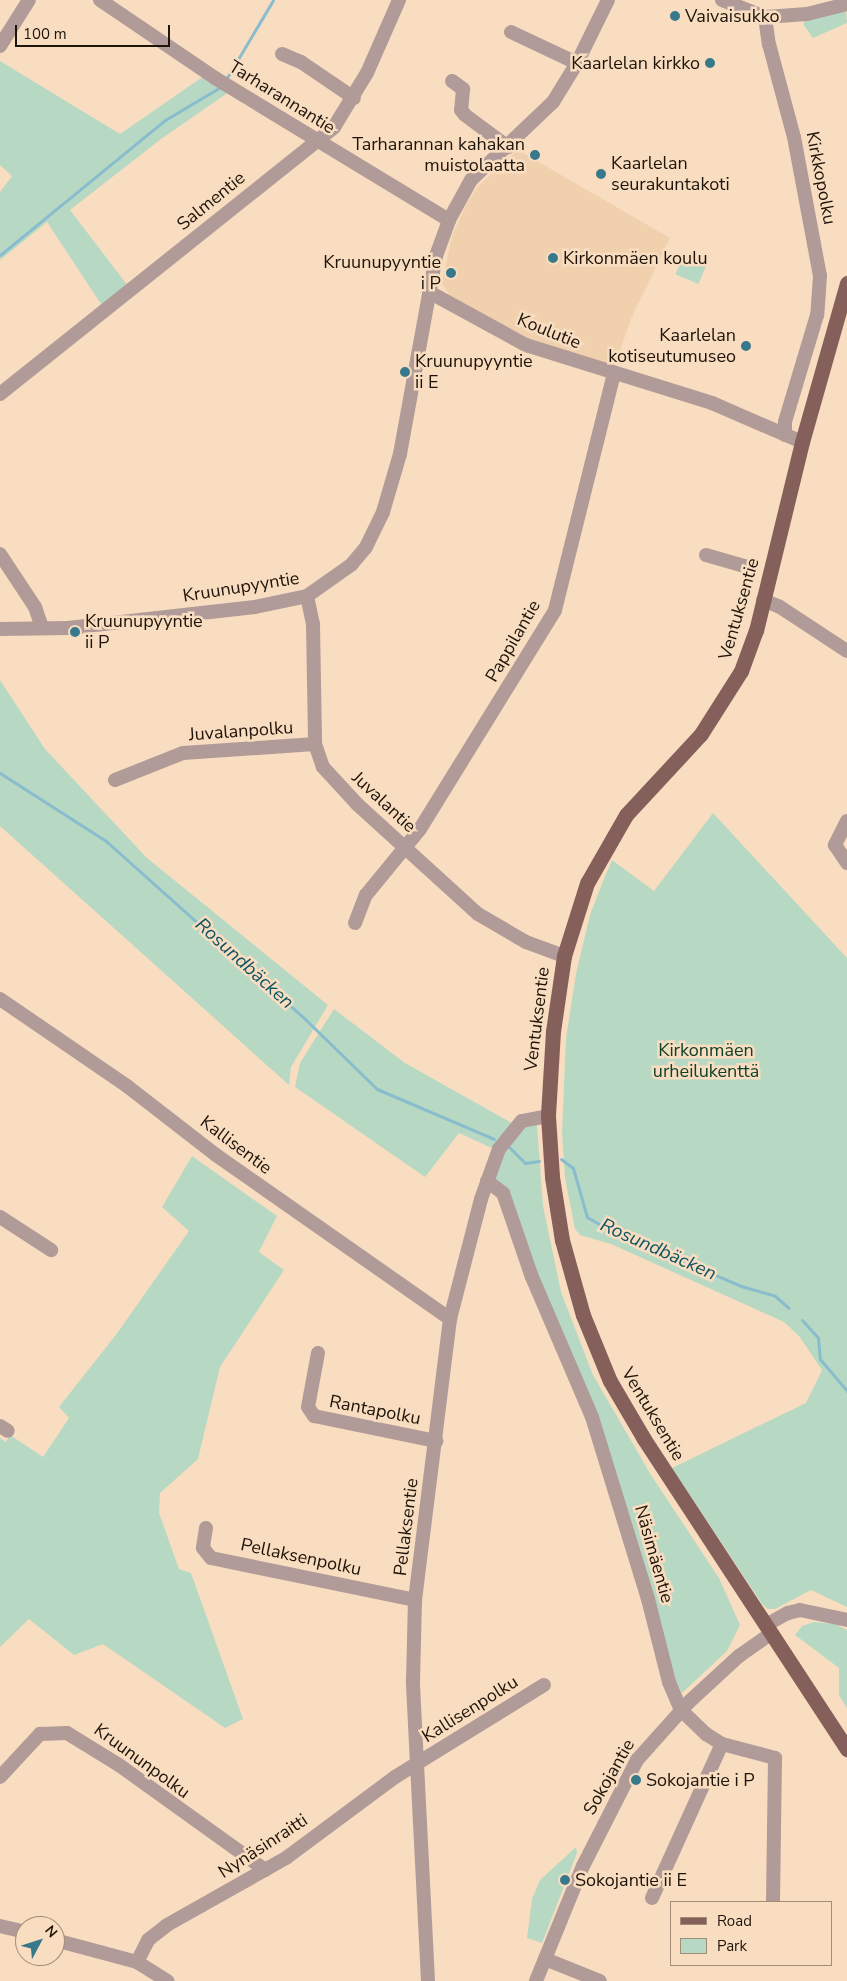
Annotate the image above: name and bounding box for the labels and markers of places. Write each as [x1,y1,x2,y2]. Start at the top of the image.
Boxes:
place label: Vaivaisukko [685,5,779,27]
marker: Vaivaisukko [669,10,681,22]
place label: Kaarlelan kirkko [571,52,700,74]
marker: Kaarlelan kirkko [704,57,716,69]
place label: Tarharannan kahakan muistolaatta [352,134,525,176]
marker: Tarharannan kahakan muistolaatta [529,149,541,161]
place label: Kaarlelan seurakuntakoti [611,153,730,195]
marker: Kaarlelan seurakuntakoti [595,168,607,180]
place label: Kirkonmäen koulu [563,247,708,269]
place label: Kruunupyyntie i P [323,252,441,294]
marker: Kirkonmäen koulu [547,252,559,264]
marker: Kruunupyyntie i P [445,267,457,279]
place label: Kaarlelan kotiseutumuseo [608,325,736,368]
marker: Kaarlelan kotiseutumuseo [740,340,752,352]
place label: Kruunupyyntie ii E [415,351,533,394]
marker: Kruunupyyntie ii E [399,366,411,378]
place label: Kruunupyyntie ii P [85,611,203,654]
marker: Kruunupyyntie ii P [69,626,81,638]
place label: Sokojantie i P [646,1769,755,1791]
marker: Sokojantie i P [630,1774,642,1786]
place label: Sokojantie ii E [575,1869,687,1891]
marker: Sokojantie ii E [559,1874,571,1886]

